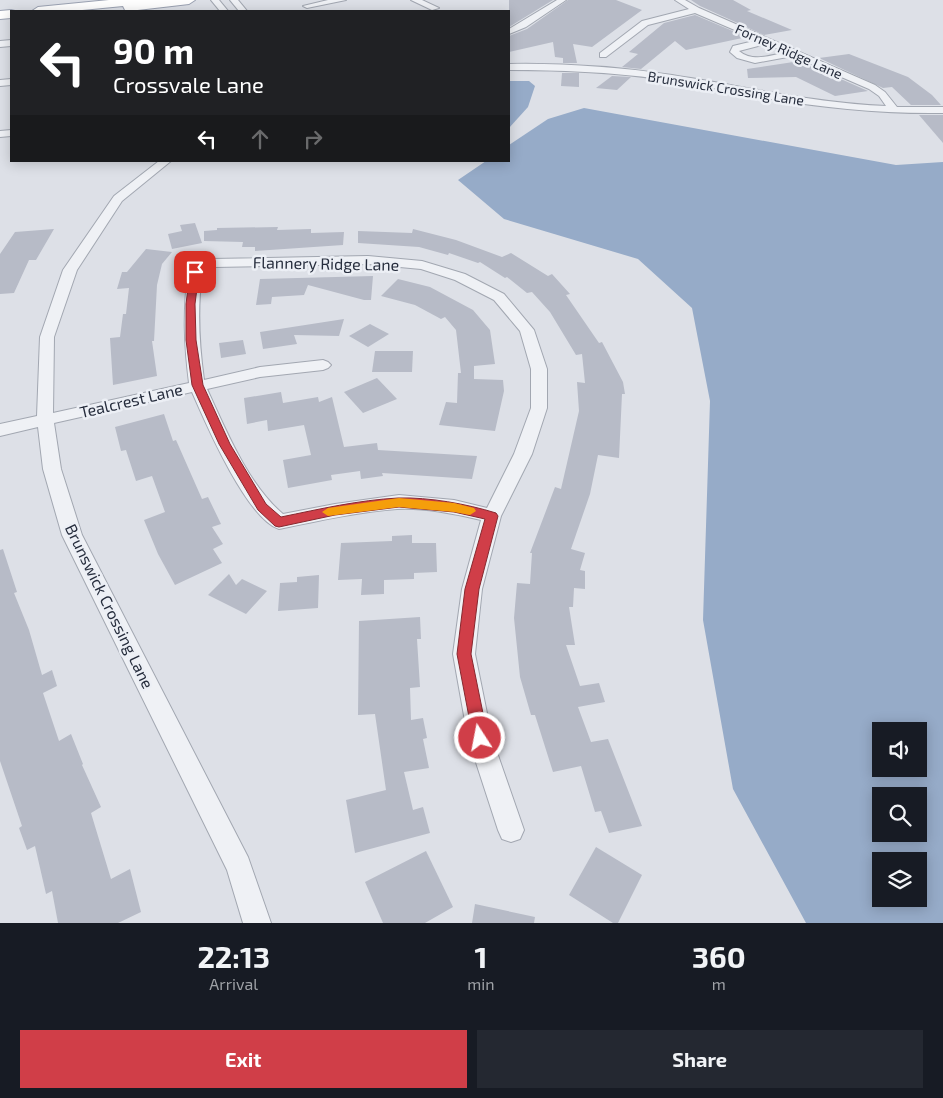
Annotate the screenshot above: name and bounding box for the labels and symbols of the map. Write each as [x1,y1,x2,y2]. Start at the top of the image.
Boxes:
street label: Forney Ridge Lane [733,20,845,82]
street label: Brunswick Crossing Lane [647,67,805,109]
pin [174,251,216,293]
street label: Flannery Ridge Lane [253,252,399,274]
street label: Tealcrest Lane [78,379,184,421]
street label: Brunswick Crossing Lane [62,521,158,691]
position arrow [453,711,505,763]

